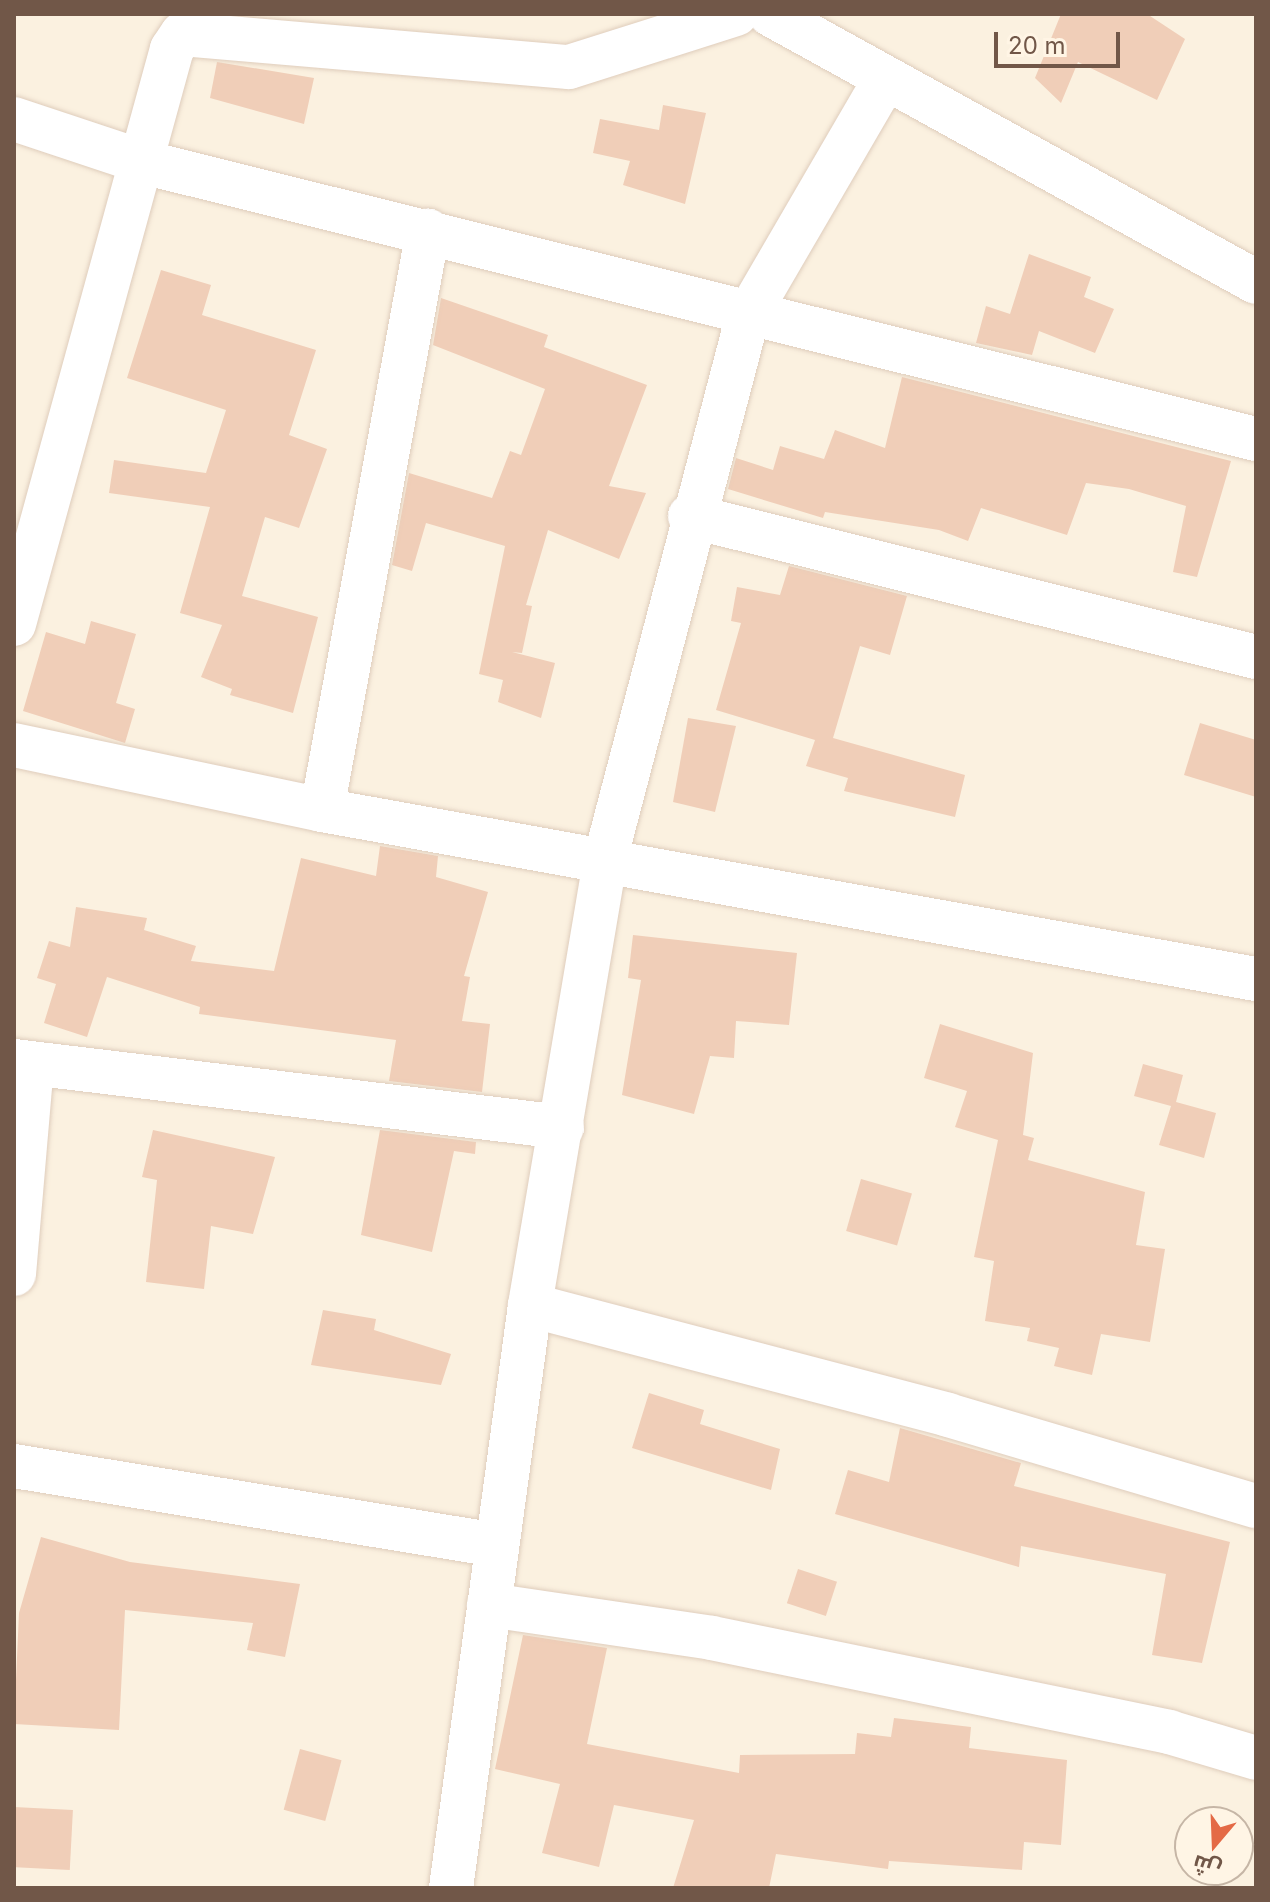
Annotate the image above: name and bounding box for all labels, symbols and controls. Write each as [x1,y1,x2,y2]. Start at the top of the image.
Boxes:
scale bar [998,16,1124,66]
text: 20 m [1008,31,1066,60]
north arrow [1174,1806,1254,1886]
text: ش [1189,1850,1224,1884]

